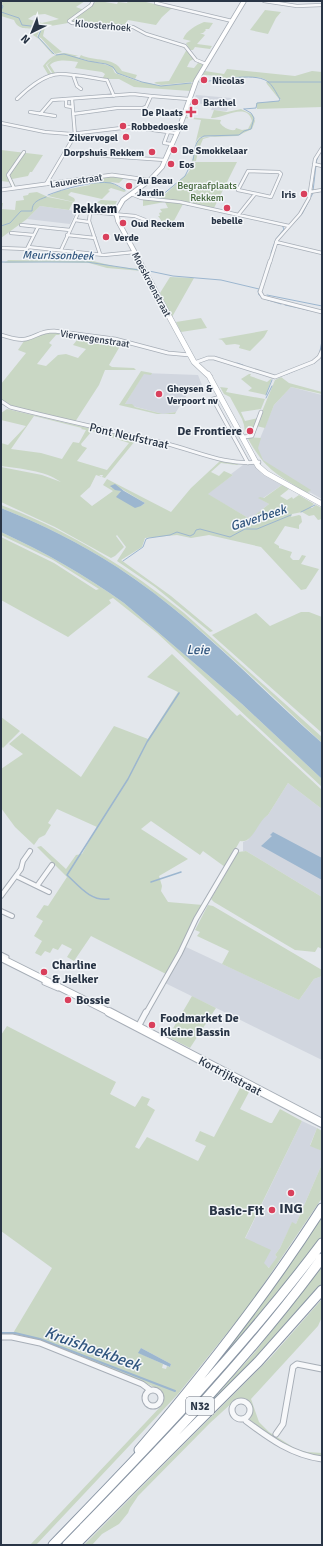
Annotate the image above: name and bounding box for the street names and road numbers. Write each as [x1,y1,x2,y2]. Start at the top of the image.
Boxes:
street label: Kloosterhoek [74,18,132,34]
street label: Lauwestraat [49,171,104,191]
street label: Moeskroenstraat [129,250,174,319]
street label: Vierwegenstraat [59,328,131,350]
street label: Pont Neufstraat [88,420,170,453]
street label: Kortrijkstraat [196,1054,264,1099]
road number: N32 [186,1397,214,1415]

